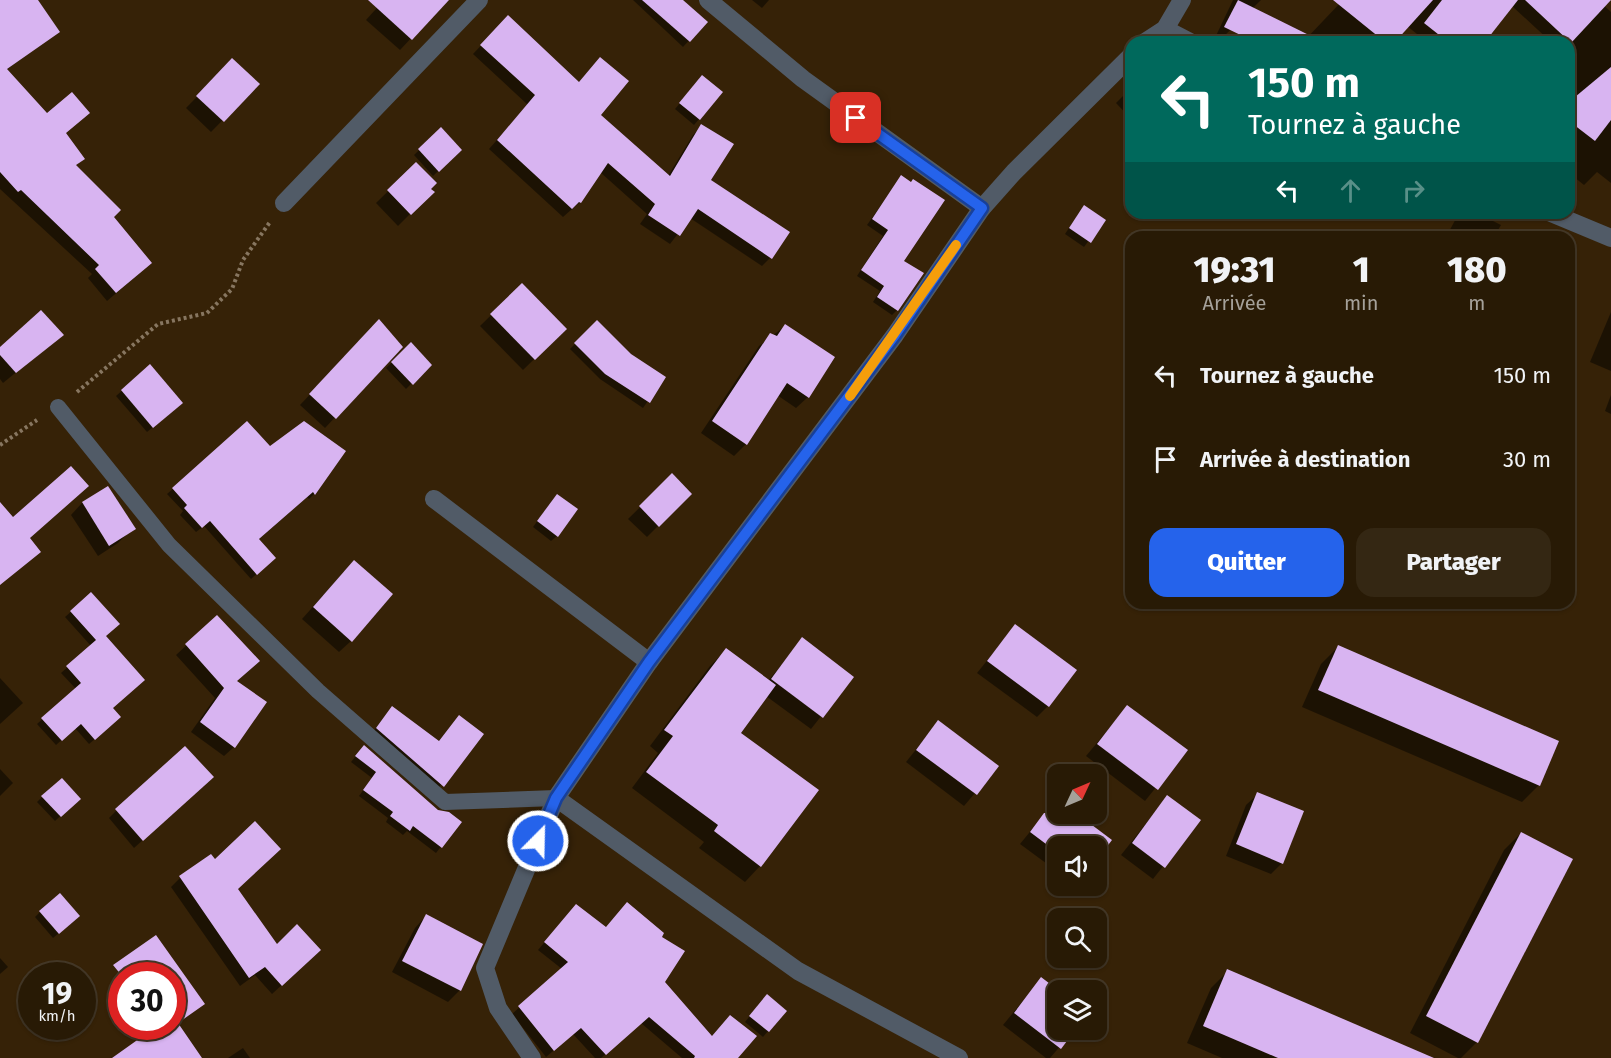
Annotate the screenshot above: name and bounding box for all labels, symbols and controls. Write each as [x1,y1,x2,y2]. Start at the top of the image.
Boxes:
text: 150 m [1248,58,1360,108]
icon: left [1149,60,1227,138]
pin [830,92,881,143]
icon: arrive [839,101,872,134]
text: Tournez à gauche [1248,109,1461,141]
icon: left [1271,174,1304,207]
icon: ahead [1334,174,1367,207]
icon: right [1397,174,1430,207]
text: 19:31 [1193,248,1276,292]
text: 1 [1353,248,1370,292]
text: 180 [1447,248,1507,292]
text: Arrivée [1202,291,1267,315]
text: min [1344,291,1378,315]
text: m [1468,291,1485,315]
icon: left [1149,359,1182,392]
text: Tournez à gauche [1200,362,1374,389]
text: 150 m [1493,362,1551,389]
icon: arrive [1149,443,1182,476]
text: Arrivée à destination [1200,446,1410,473]
text: 30 m [1503,446,1551,473]
button: Quitter [1149,528,1344,597]
button: Partager [1356,528,1551,597]
north arrow [1047,764,1107,824]
map controls [1047,764,1107,1040]
position arrow [506,809,570,873]
button: sound [1047,836,1107,896]
button: search [1047,908,1107,968]
speed limit sign: 30 [108,962,186,1040]
text: 19 [42,976,72,1012]
button: layers [1047,980,1107,1040]
text: km/h [38,1007,76,1025]

